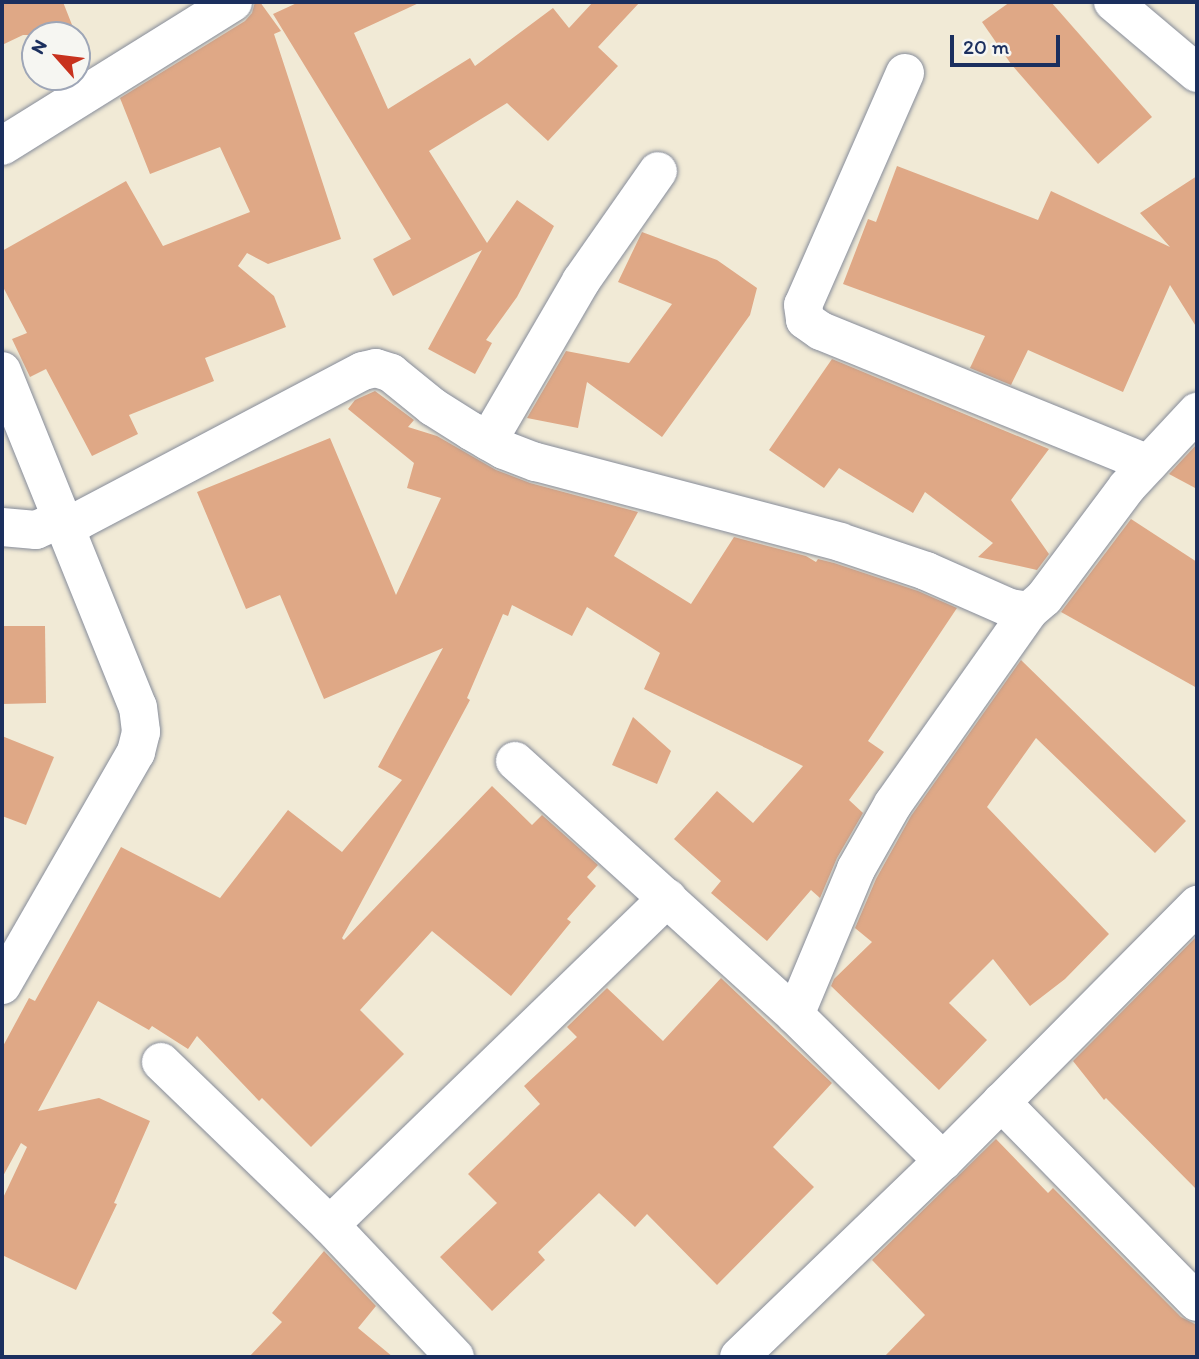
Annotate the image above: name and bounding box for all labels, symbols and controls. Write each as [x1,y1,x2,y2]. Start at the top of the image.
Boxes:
north arrow [21,21,91,91]
scale bar [954,21,1064,65]
text: 20 m [963,34,1009,59]
text: N [26,36,52,58]

